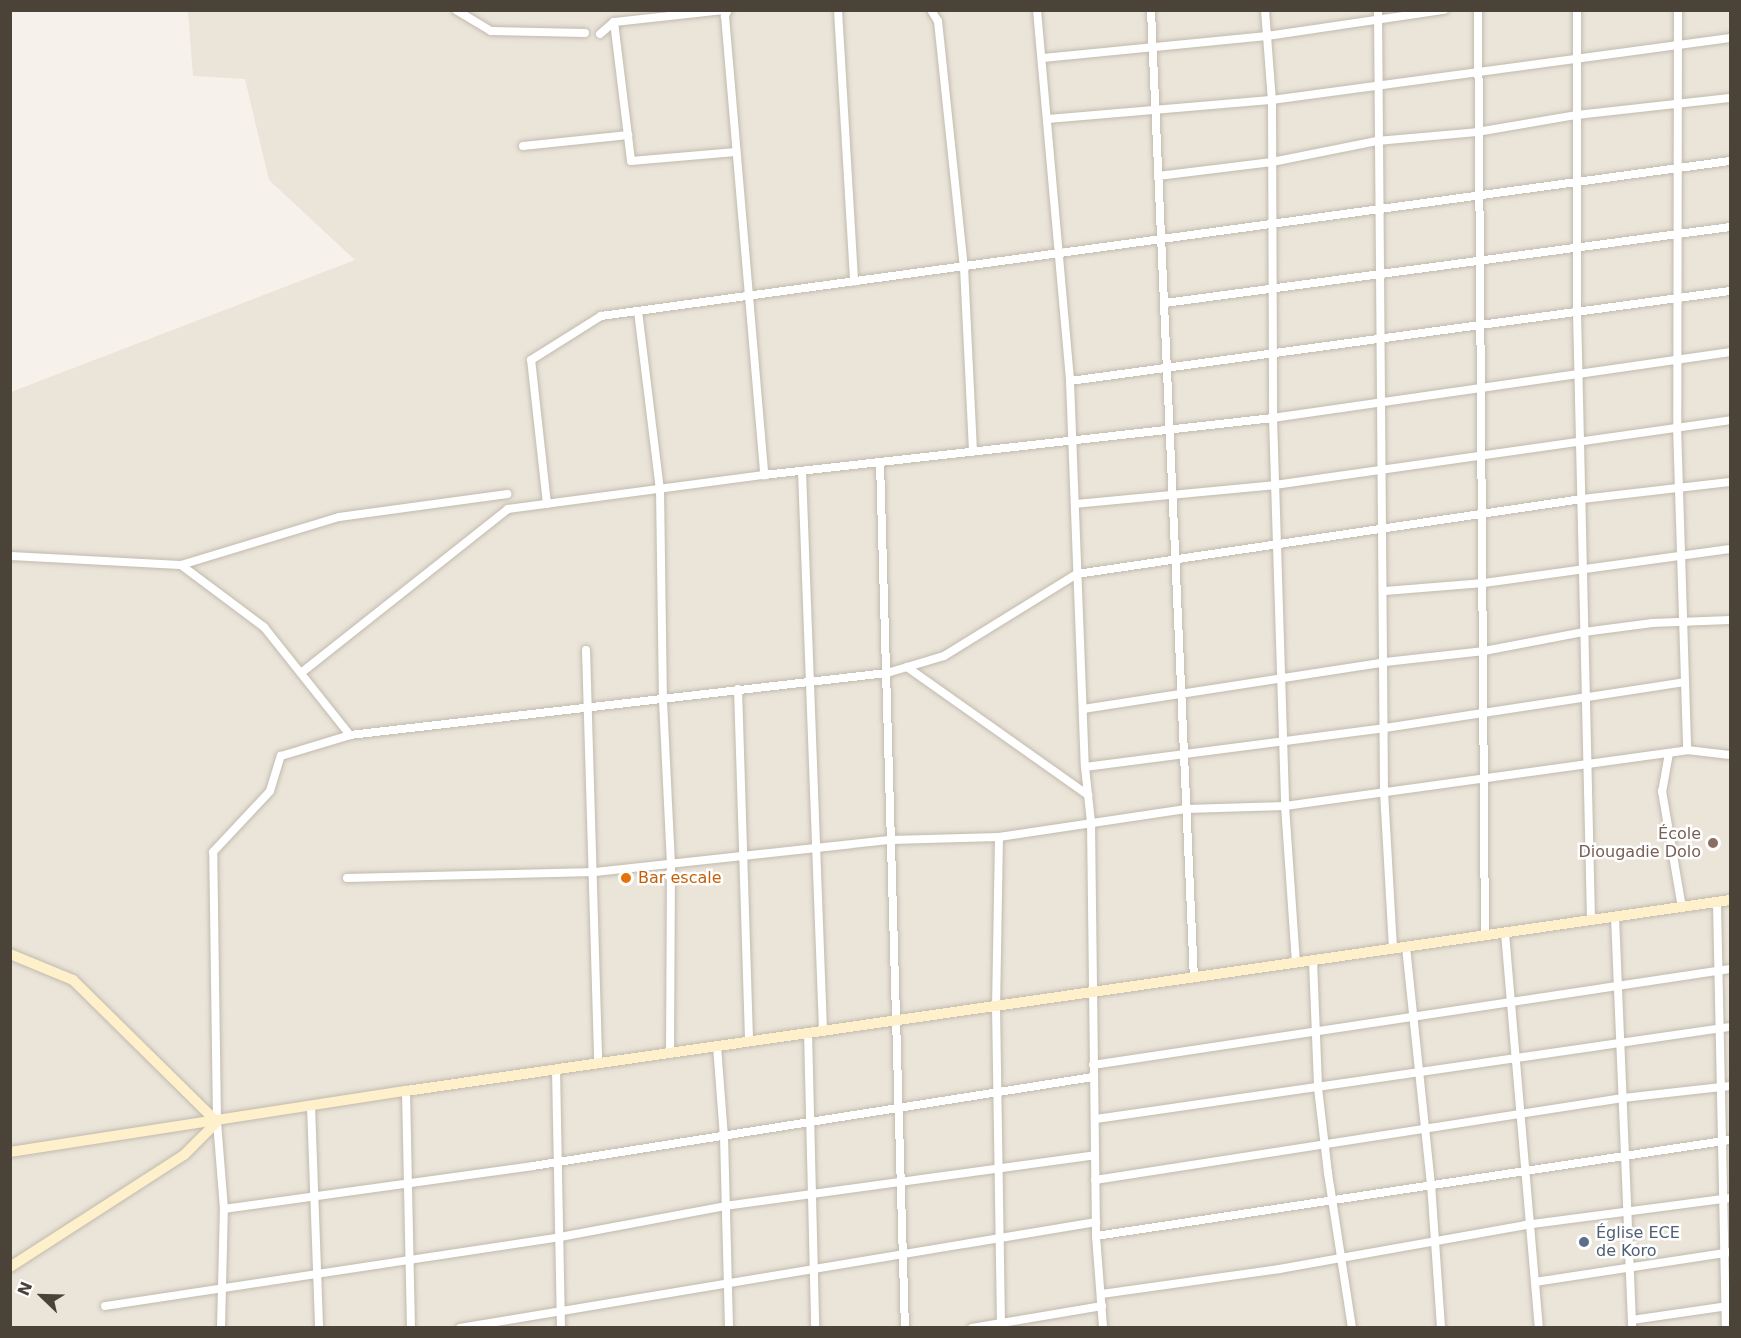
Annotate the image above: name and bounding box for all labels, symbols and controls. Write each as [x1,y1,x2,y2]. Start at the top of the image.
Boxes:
place label: École Diougadie Dolo [1578,824,1701,862]
marker: École Diougadie Dolo [1706,836,1720,850]
place label: Bar escale [638,868,722,888]
marker: Bar escale [619,871,633,885]
place label: Église ECE de Koro [1596,1223,1680,1261]
marker: Église ECE de Koro [1577,1235,1591,1249]
north arrow [12,1266,72,1326]
text: N [14,1279,36,1299]

